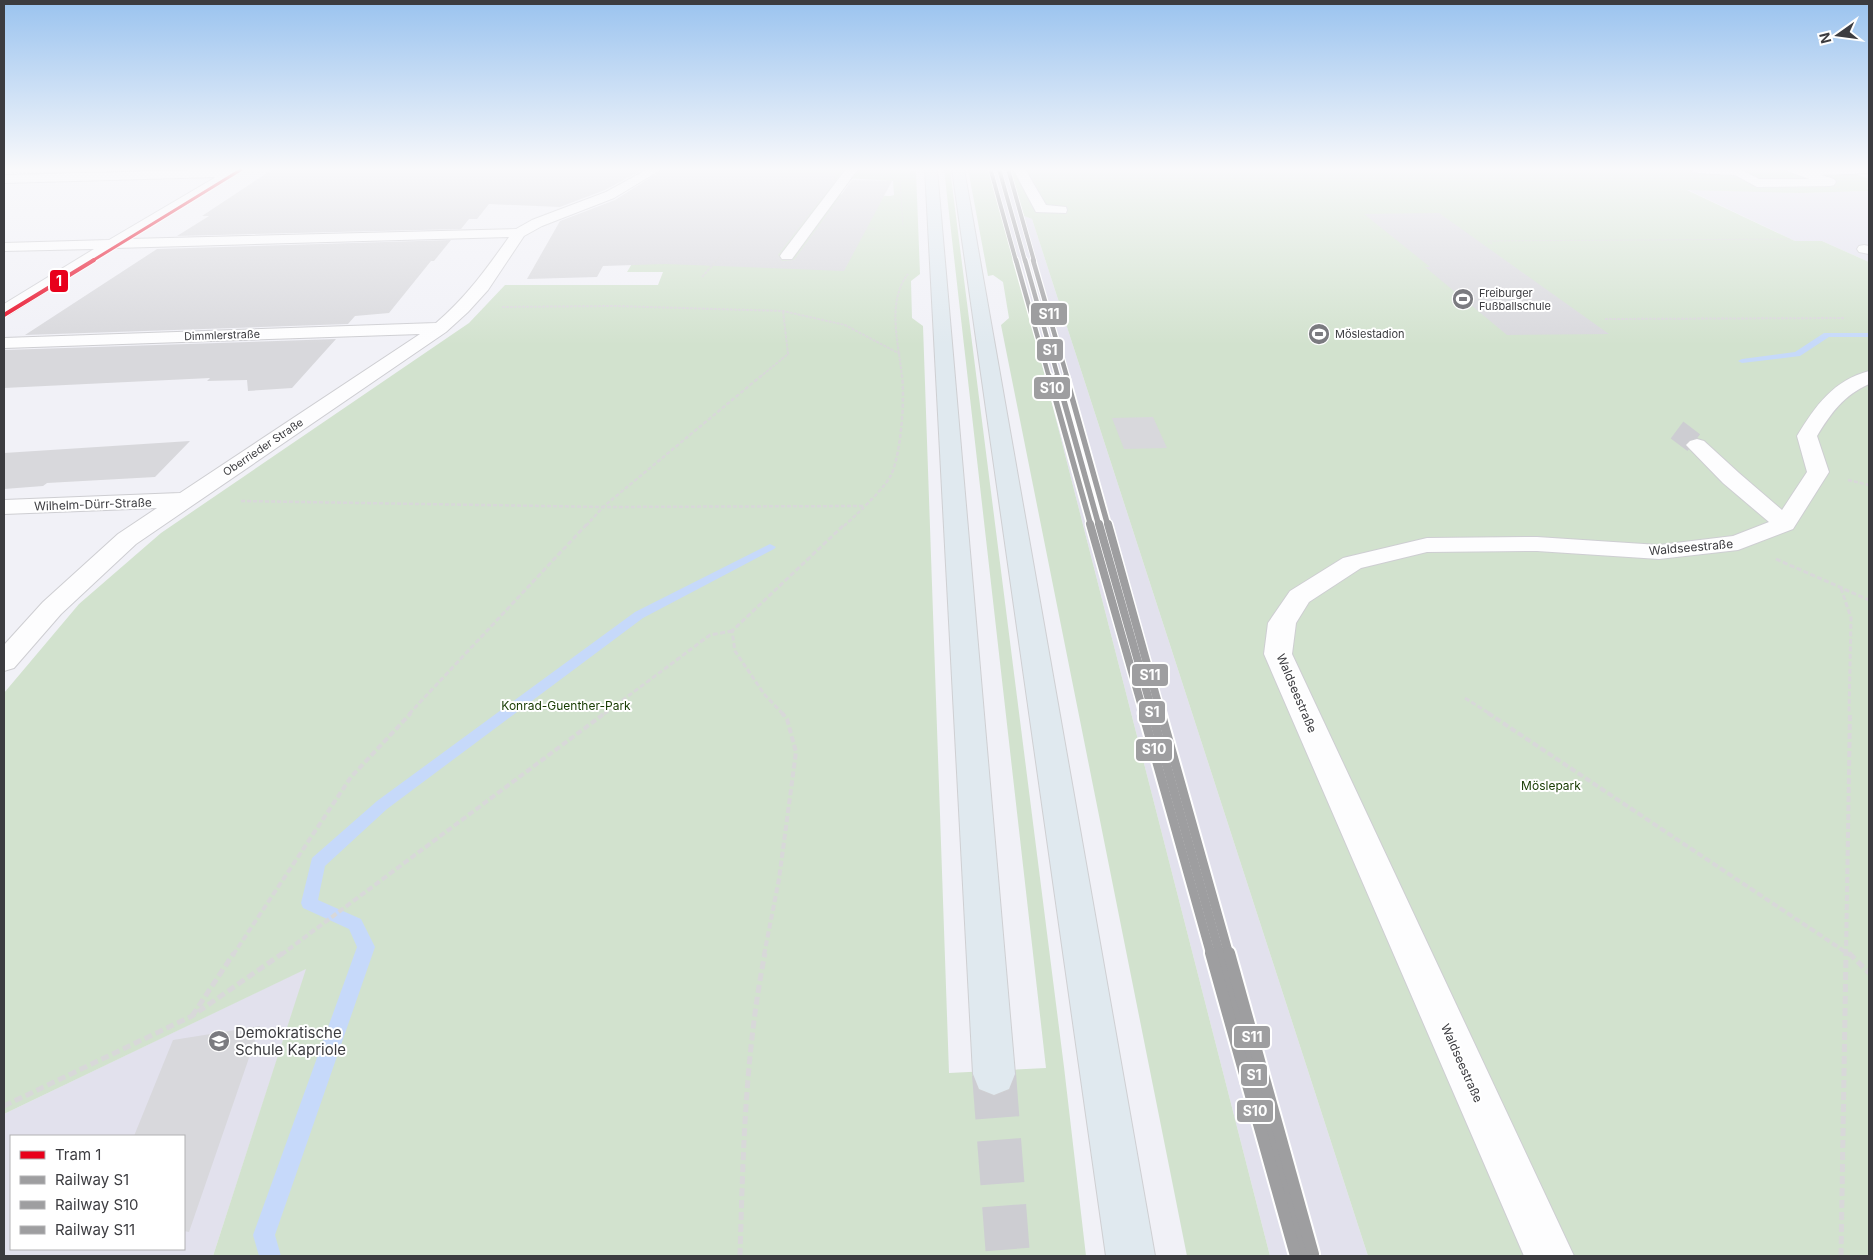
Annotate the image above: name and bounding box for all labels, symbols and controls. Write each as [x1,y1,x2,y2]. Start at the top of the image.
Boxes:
north arrow [1813,10,1863,60]
text: N [1815,31,1834,45]
line badge: 1 [49,269,69,293]
text: 1 [56,272,62,289]
place label: Freiburger Fußballschule [1479,286,1551,313]
sports icon: Freiburger Fußballschule [1451,287,1475,311]
line badge: S11 [1030,302,1068,326]
text: S11 [1038,305,1060,322]
sports icon: Möslestadion [1307,322,1331,346]
street label: Dimmlerstraße [184,327,260,343]
place label: Möslestadion [1335,327,1405,341]
line badge: S1 [1036,338,1064,362]
text: S1 [1042,341,1058,358]
line badge: S10 [1033,376,1071,400]
text: S10 [1040,379,1064,396]
street label: Oberrieder Straße [220,415,306,479]
street label: Wilhelm-Dürr-Straße [34,494,152,514]
street label: Waldseestraße [1648,536,1734,558]
street label: Waldseestraße [1274,651,1320,735]
line badge: S11 [1131,663,1169,687]
text: S11 [1139,666,1161,683]
park label: Konrad-Guenther-Park [501,698,631,713]
line badge: S1 [1138,700,1166,724]
text: S1 [1144,703,1160,720]
line badge: S10 [1135,738,1173,762]
text: S10 [1142,740,1166,757]
park label: Möslepark [1521,778,1581,793]
street label: Waldseestraße [1438,1021,1486,1105]
place label: Demokratische Schule Kapriole [235,1023,346,1059]
line badge: S11 [1233,1025,1271,1049]
text: S11 [1241,1028,1263,1045]
school or university icon: Demokratische Schule Kapriole [207,1029,231,1053]
line badge: S1 [1240,1063,1268,1087]
text: S1 [1246,1066,1262,1083]
line badge: S10 [1236,1099,1274,1123]
text: S10 [1243,1102,1267,1119]
legend [10,1135,185,1250]
text: Tram 1 [55,1145,101,1164]
text: Railway S1 [55,1170,129,1189]
text: Railway S10 [55,1195,139,1214]
text: Railway S11 [55,1220,135,1239]

